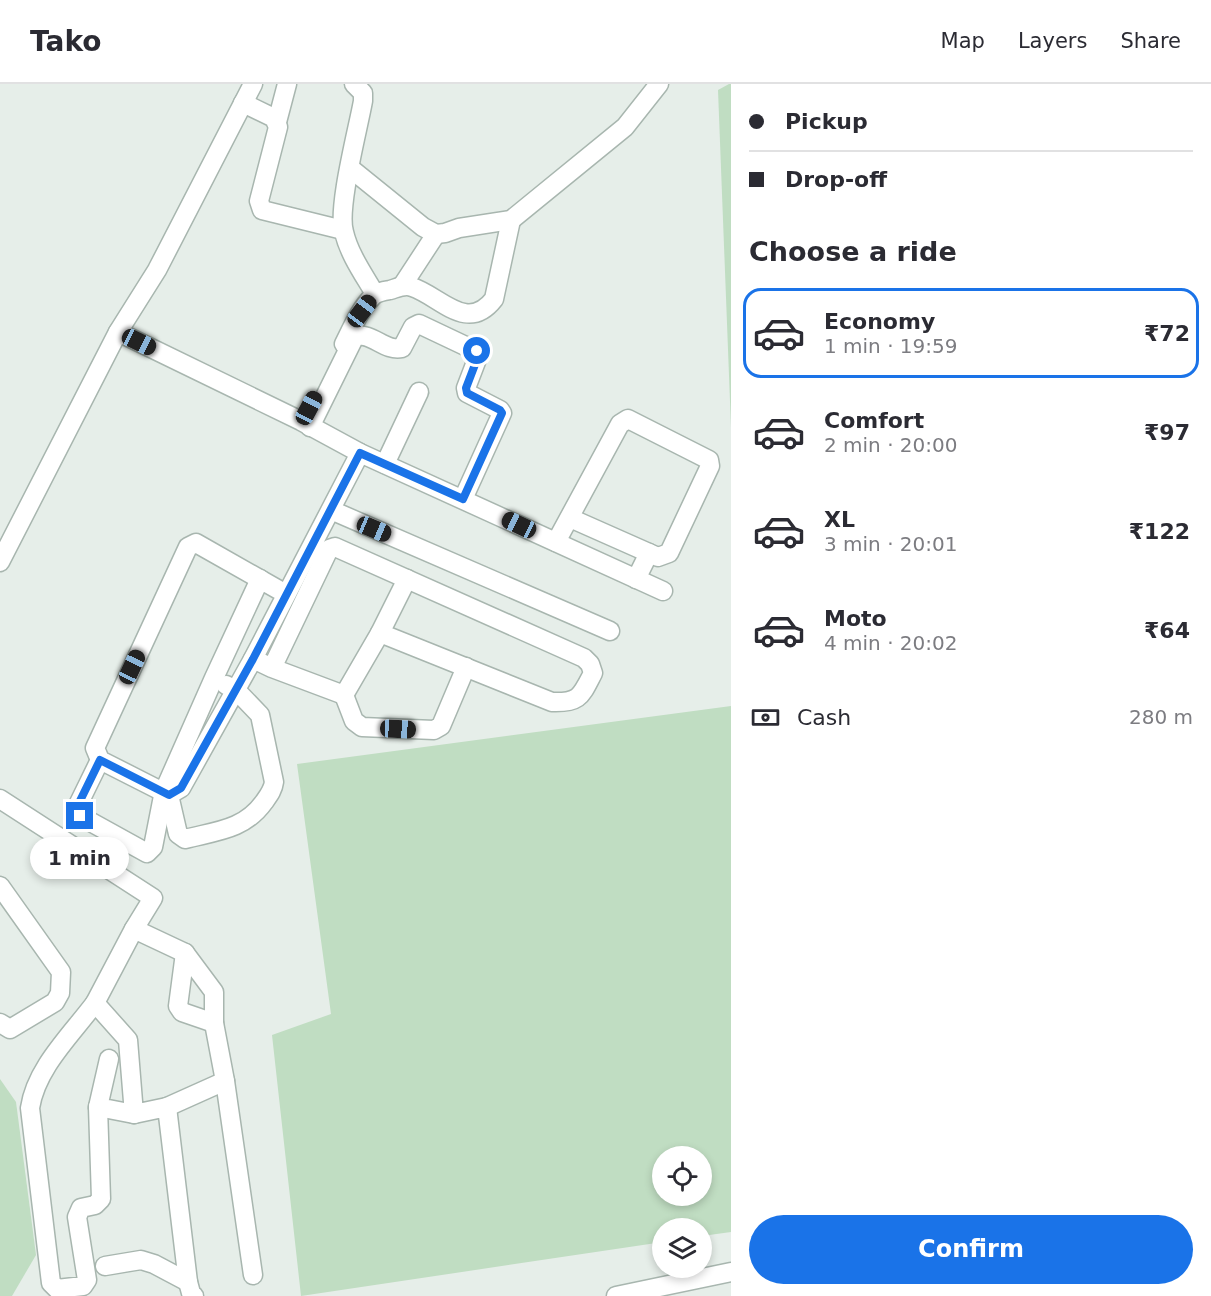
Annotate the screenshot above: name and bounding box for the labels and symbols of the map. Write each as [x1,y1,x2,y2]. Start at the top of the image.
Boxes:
car [344,291,380,331]
car [119,326,159,358]
route start [463,337,490,364]
car [293,388,325,428]
car [499,509,539,541]
car [354,514,394,544]
car [116,647,148,687]
car [380,719,416,739]
route end [66,802,93,829]
callout: 1 min [31,837,130,879]

